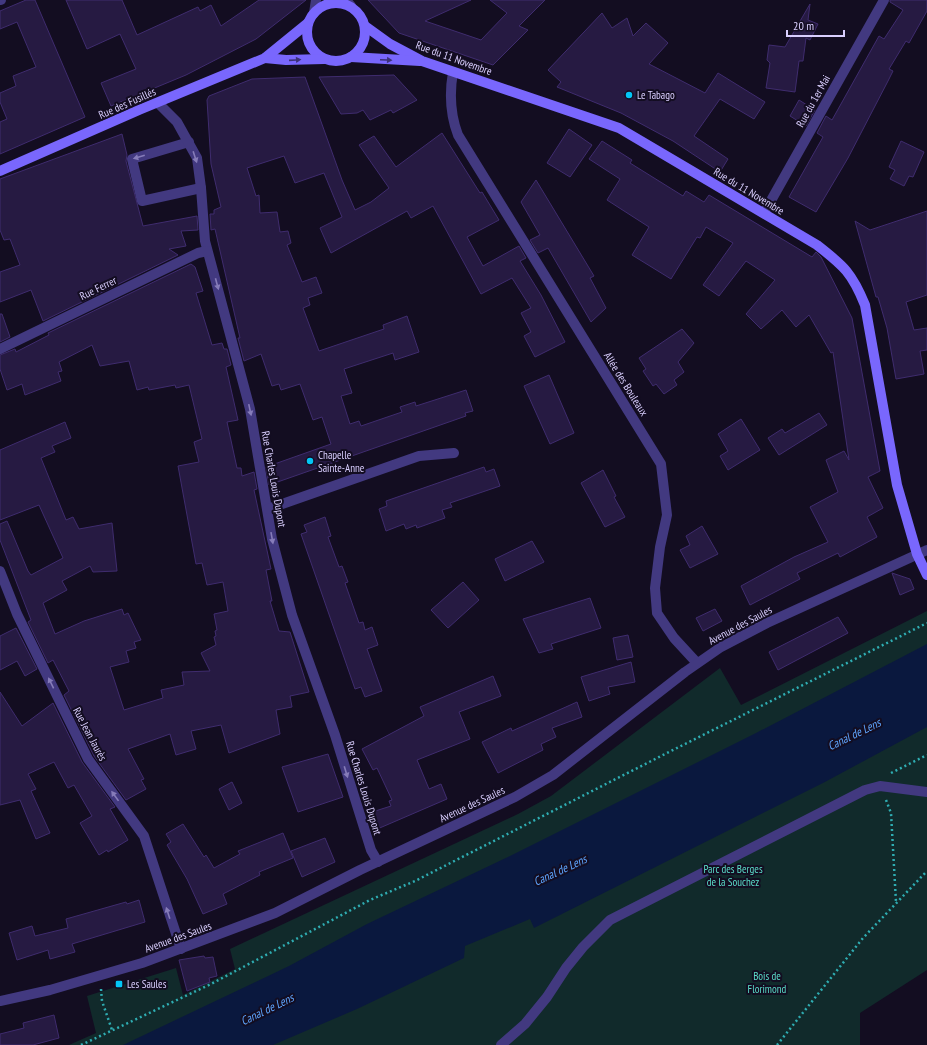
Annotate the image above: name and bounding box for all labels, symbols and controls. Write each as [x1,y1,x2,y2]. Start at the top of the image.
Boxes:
scale bar [787,12,844,38]
text: 20 m [793,18,814,33]
street label: Rue du 11 Novembre [414,38,494,78]
one-way arrow [289,56,301,63]
one-way arrow [380,56,392,63]
street label: Rue du 1er Mai [793,72,833,130]
street label: Rue des Fusillés [96,84,158,122]
place label: Le Tabago [637,88,675,102]
marker: Le Tabago [624,90,634,100]
one-way arrow [193,151,199,163]
one-way arrow [132,154,144,160]
street label: Rue du 11 Novembre [711,164,787,218]
street label: Rue Ferrer [77,273,119,303]
one-way arrow [214,278,220,290]
street label: Allée des Bouleaux [601,350,651,419]
one-way arrow [247,404,253,416]
street label: Rue Charles Louis Dupont [259,430,289,528]
place label: Chapelle Sainte-Anne [318,448,365,475]
marker: Chapelle Sainte-Anne [305,456,315,466]
one-way arrow [269,532,275,544]
street label: Avenue des Saules [706,602,775,648]
one-way arrow [48,678,54,689]
street label: Rue Jean Jaurès [70,705,110,763]
water label: Canal de Lens [825,714,885,753]
street label: Rue Charles Louis Dupont [343,739,385,837]
one-way arrow [343,766,349,778]
street label: Avenue des Saules [437,783,507,825]
one-way arrow [111,791,119,801]
water label: Canal de Lens [531,850,591,889]
park label: Parc des Berges de la Souchez [703,862,763,889]
one-way arrow [165,906,171,918]
street label: Avenue des Saules [143,918,214,956]
park label: Bois de Florimond [748,969,787,996]
place label: Les Saules [127,977,167,991]
marker: Les Saules [114,979,124,989]
water label: Canal de Lens [238,989,298,1028]

